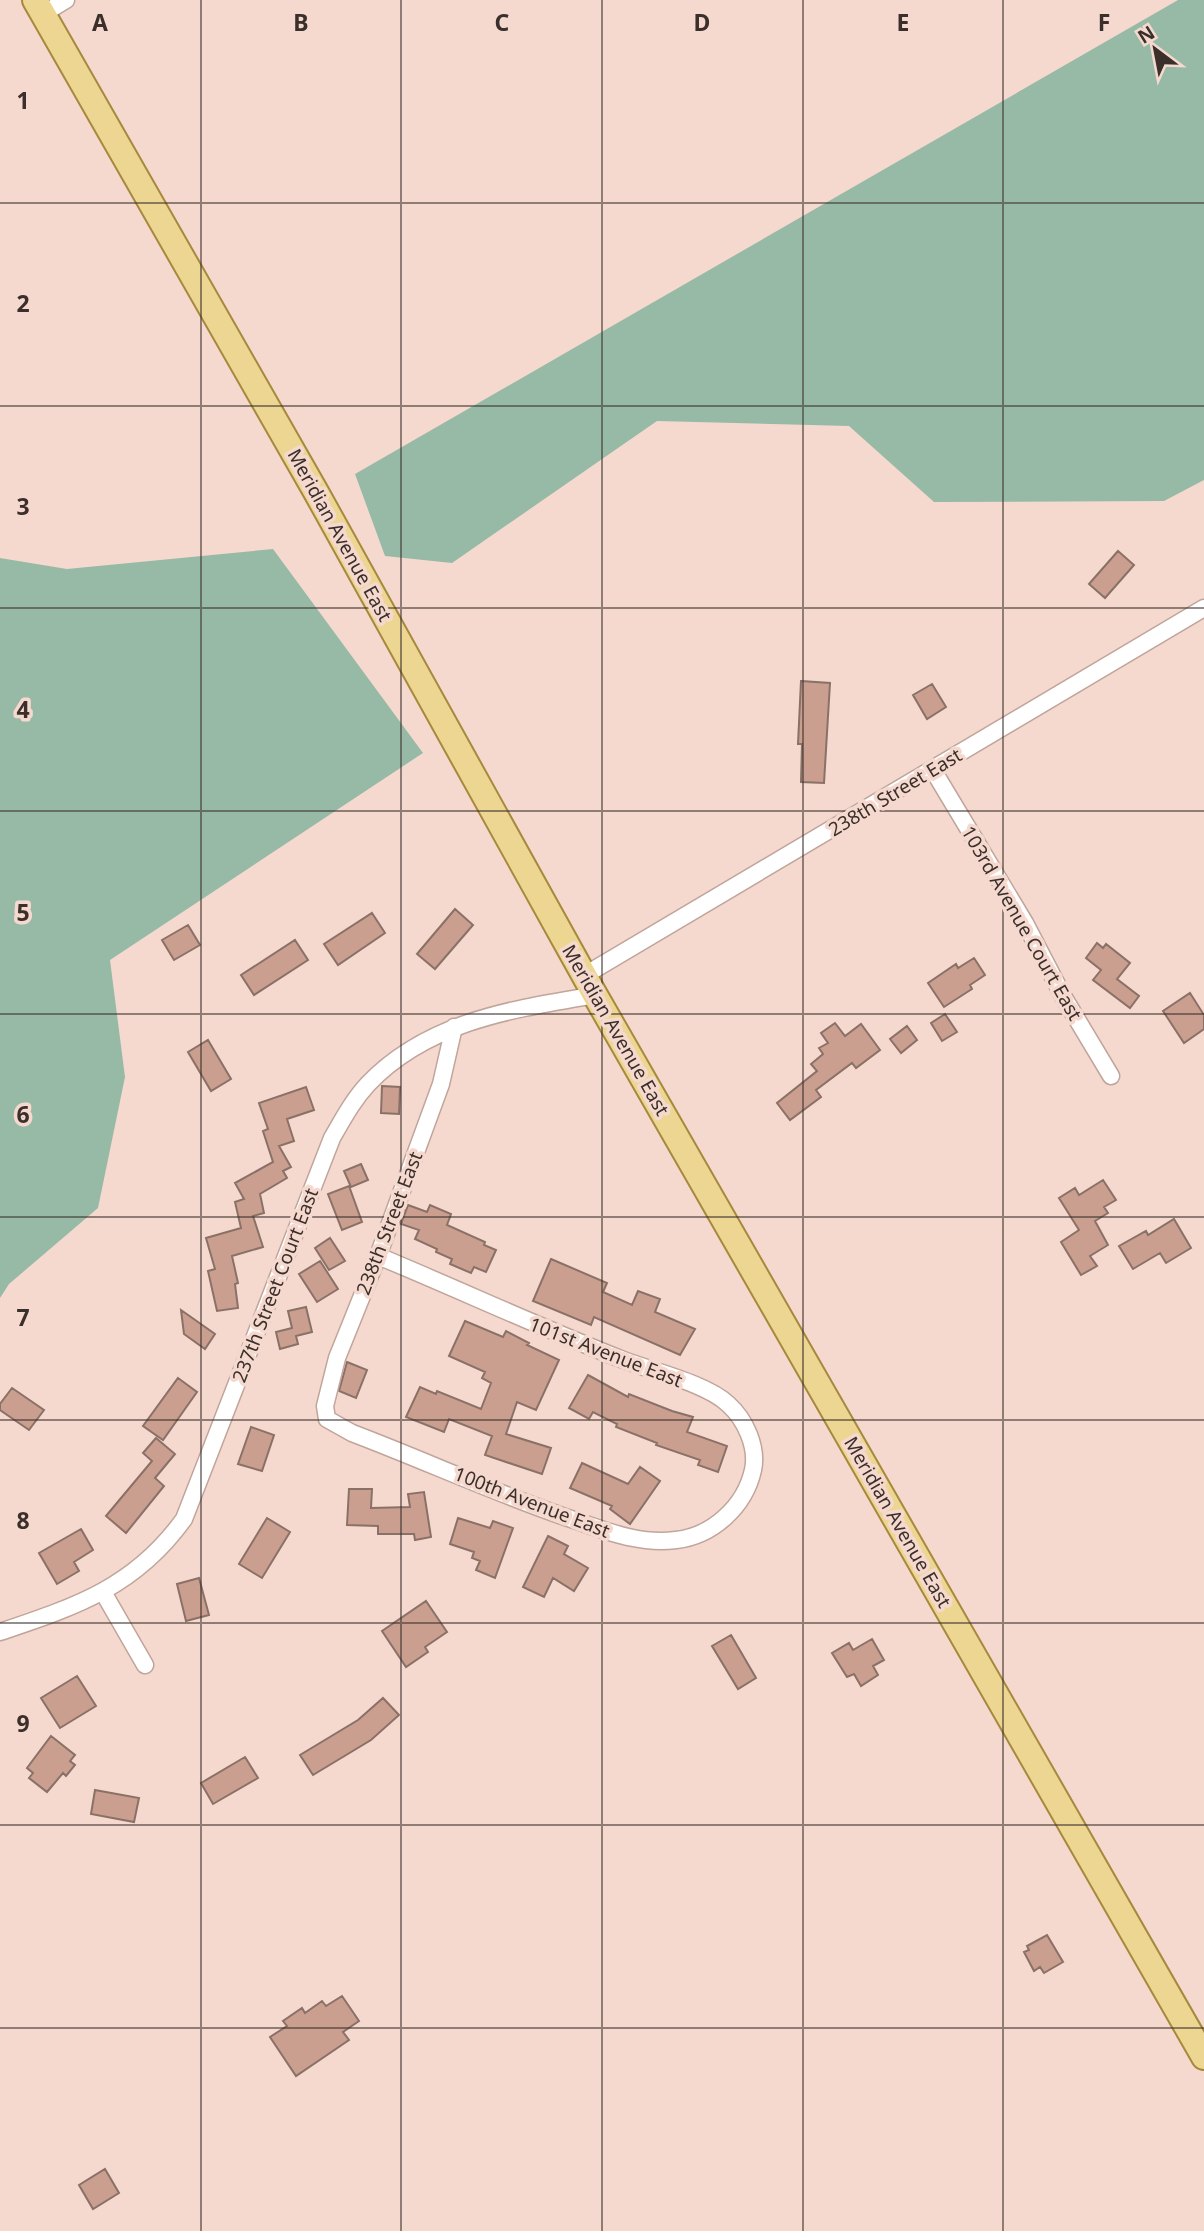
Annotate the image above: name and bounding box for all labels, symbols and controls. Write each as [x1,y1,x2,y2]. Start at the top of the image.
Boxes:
text: A [92,6,108,38]
text: B [293,6,309,38]
text: C [495,6,510,38]
text: D [694,6,710,38]
text: E [897,6,909,38]
text: F [1098,6,1110,38]
north arrow [1120,14,1190,84]
text: N [1133,19,1159,50]
text: 1 [16,84,30,116]
text: 2 [16,287,30,319]
street label: Meridian Avenue East [282,444,398,626]
text: 3 [16,490,30,522]
text: 4 [16,693,30,725]
street label: 238th Street East [823,742,967,842]
street label: 103rd Avenue Court East [956,821,1088,1025]
text: 5 [16,896,30,928]
street label: Meridian Avenue East [556,940,676,1120]
text: 6 [16,1098,30,1130]
street label: 238th Street East [350,1148,428,1298]
street label: 237th Street Court East [226,1184,324,1386]
text: 7 [16,1301,30,1333]
street label: 101st Avenue East [526,1311,687,1393]
street label: Meridian Avenue East [838,1432,958,1612]
street label: 100th Avenue East [450,1460,614,1544]
text: 8 [16,1504,30,1536]
text: 9 [16,1707,30,1739]

